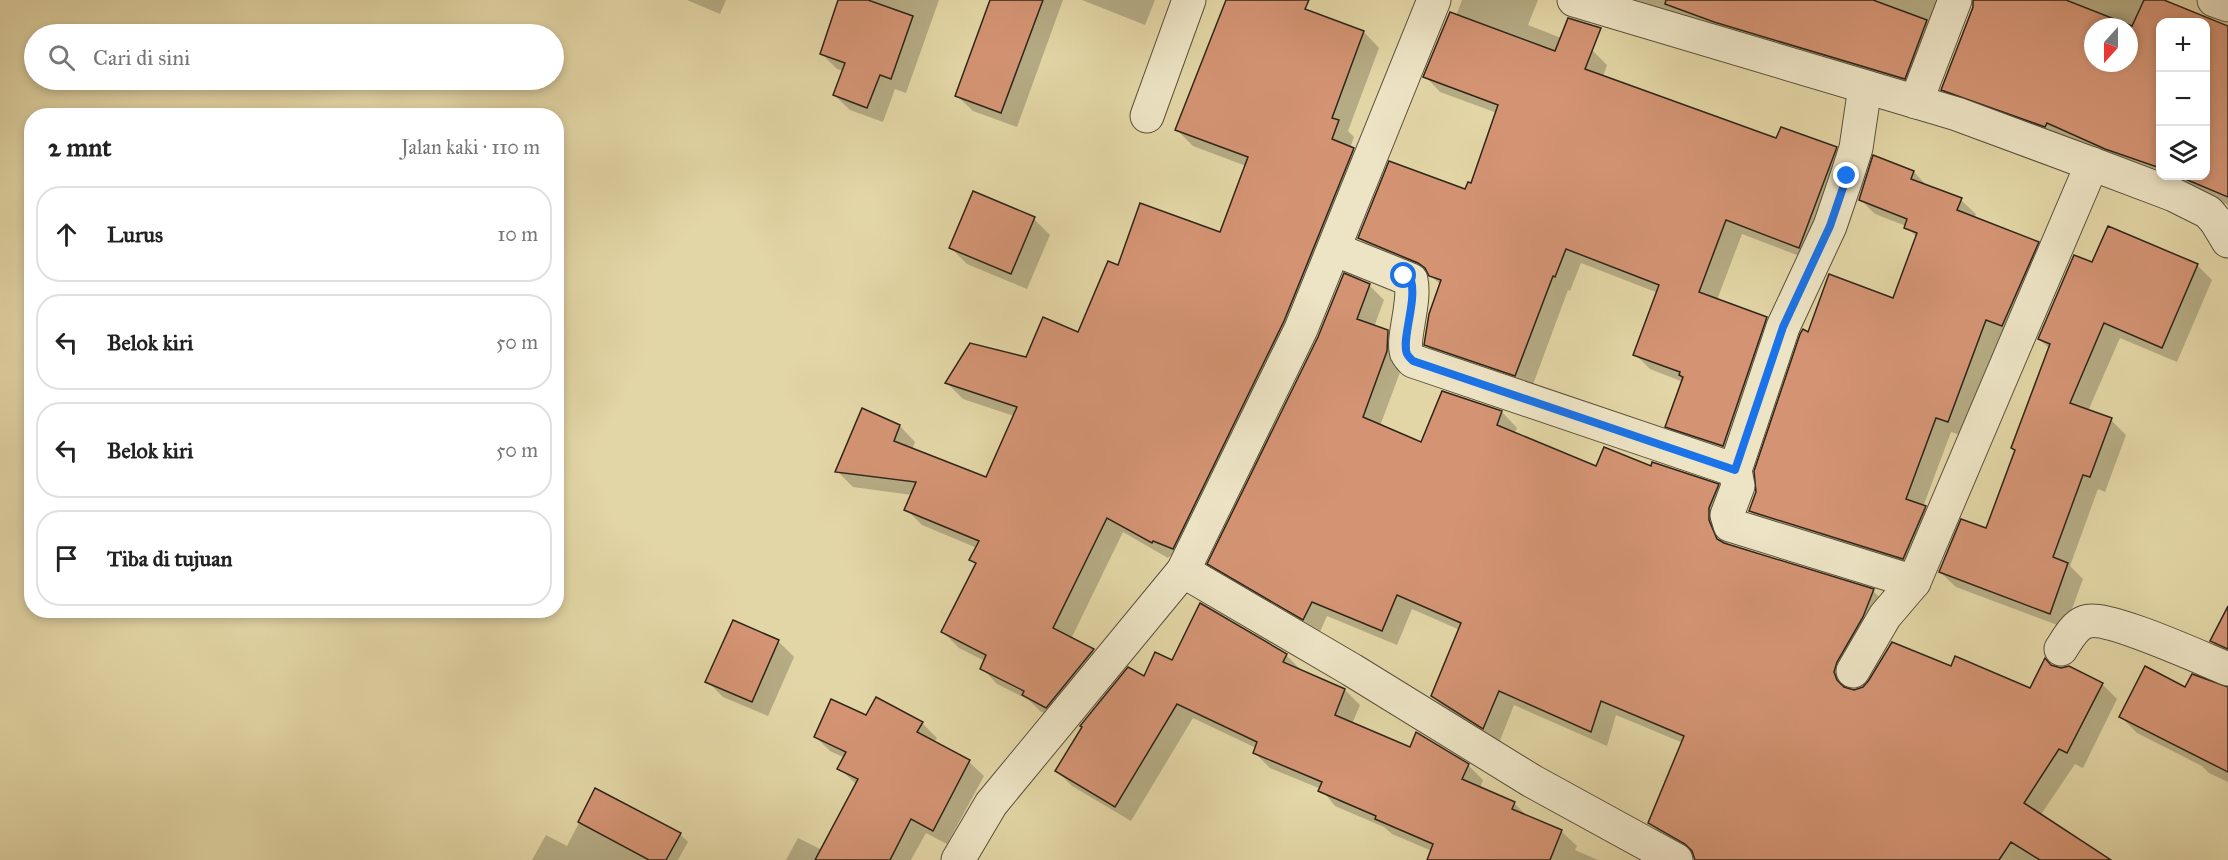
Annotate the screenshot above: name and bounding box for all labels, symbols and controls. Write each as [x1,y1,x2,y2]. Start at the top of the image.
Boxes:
north arrow [2084,18,2138,72]
map controls [2156,18,2210,180]
button: + [2156,18,2210,72]
search box [24,24,564,90]
icon: search [45,41,78,74]
text: Cari di sini [93,44,190,71]
button: − [2156,72,2210,126]
button: layers [2156,126,2210,180]
text: 2 mnt [48,131,111,163]
text: Jalan kaki · 110 m [401,135,540,159]
route end [1833,162,1859,188]
icon: ahead [50,218,83,251]
text: Lurus [107,221,163,248]
text: 10 m [497,222,538,246]
route start [1390,262,1416,288]
icon: left [50,326,83,359]
text: Belok kiri [107,329,193,356]
text: 50 m [496,330,538,354]
icon: left [50,434,83,467]
text: Belok kiri [107,437,193,464]
text: 50 m [496,438,538,462]
icon: arrive [50,542,83,575]
text: Tiba di tujuan [107,545,232,572]

